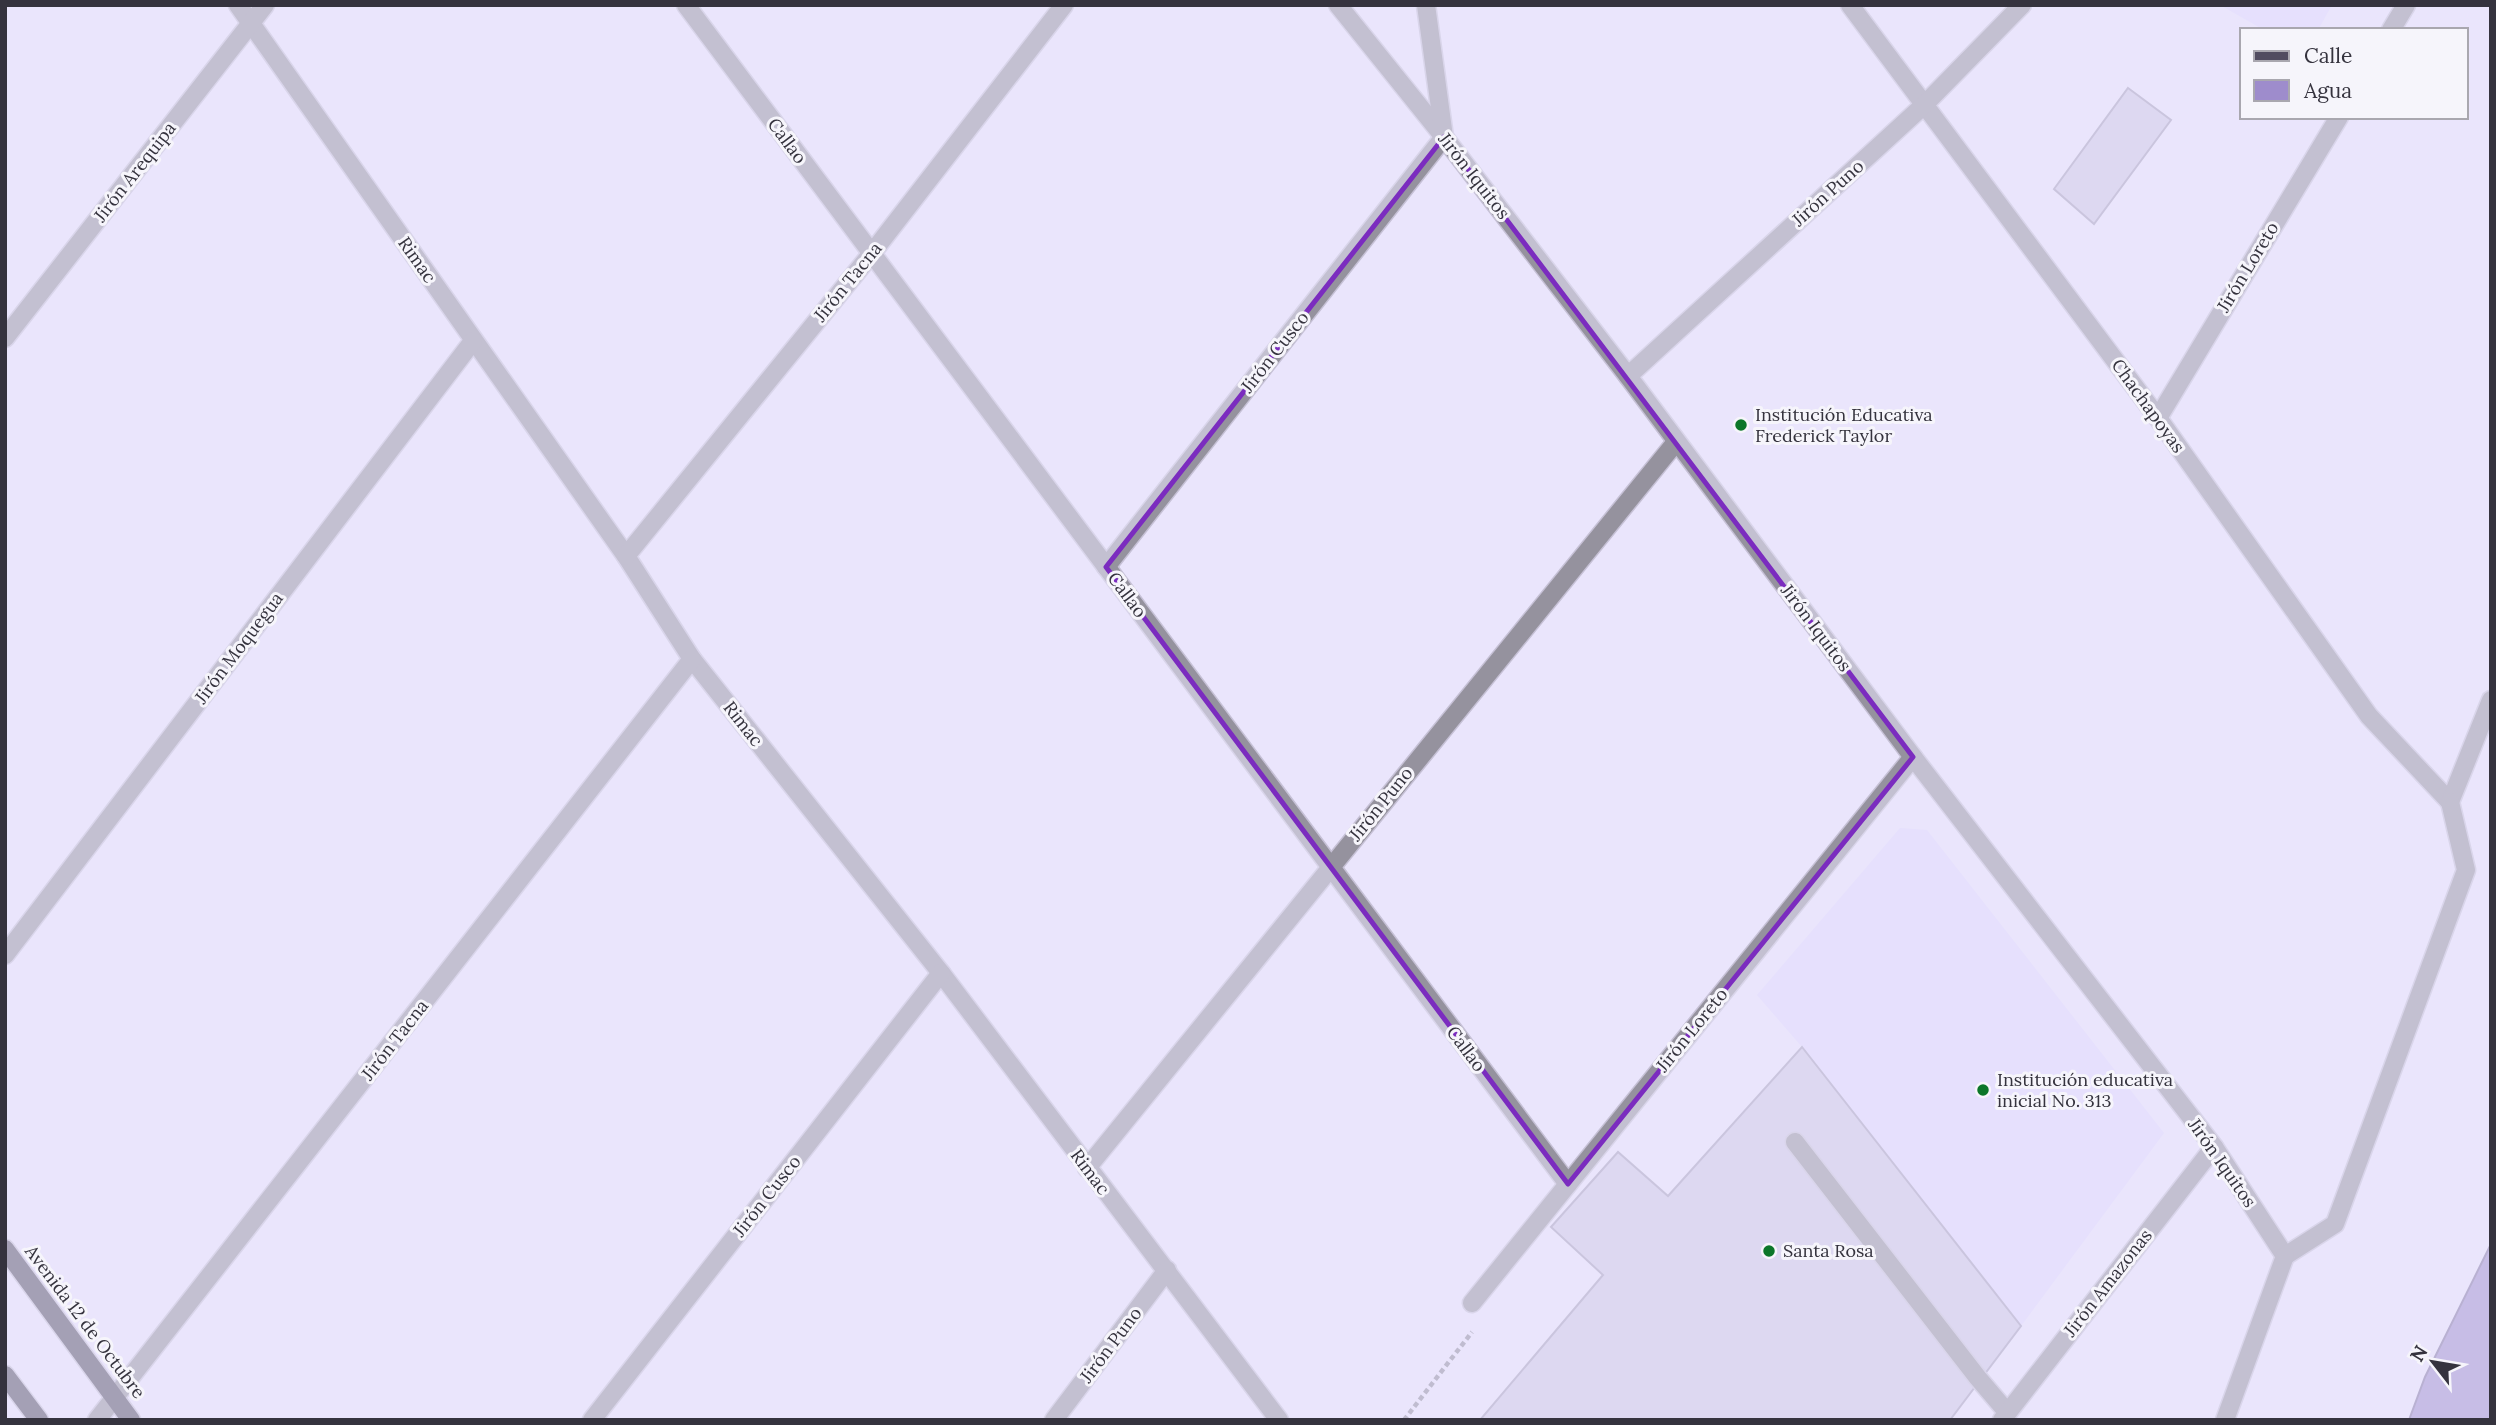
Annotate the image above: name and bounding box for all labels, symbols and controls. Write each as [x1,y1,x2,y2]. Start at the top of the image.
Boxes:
legend [2240,28,2468,119]
text: Calle [2304,42,2352,69]
text: Agua [2303,77,2352,104]
street label: Callao [763,113,812,168]
street label: Jirón Arequipa [88,117,181,227]
street label: Jirón Iquitos [1433,127,1515,224]
street label: Jirón Puno [1786,154,1868,232]
street label: Jirón Loreto [2211,217,2284,317]
street label: Rimac [393,232,442,287]
street label: Jirón Tacna [808,237,887,327]
street label: Jirón Cusco [1235,306,1314,398]
street label: Chachapoyas [2107,354,2190,457]
place label: Institución Educativa Frederick Taylor [1755,403,1933,447]
marker: Institución Educativa Frederick Taylor [1733,417,1749,433]
street label: Callao [1103,567,1152,622]
street label: Jirón Iquitos [1775,579,1857,676]
street label: Jirón Moquegua [189,588,288,709]
street label: Rimac [719,696,768,751]
street label: Jirón Puno [1343,762,1417,846]
street label: Jirón Loreto [1650,983,1732,1077]
street label: Jirón Tacna [355,995,433,1085]
street label: Callao [1442,1021,1491,1076]
place label: Institución educativa inicial No. 313 [1997,1068,2173,1112]
marker: Institución educativa inicial No. 313 [1975,1082,1991,1098]
street label: Jirón Iquitos [2183,1113,2262,1212]
street label: Rimac [1066,1144,1115,1199]
street label: Jirón Cusco [727,1150,806,1242]
street label: Jirón Amazonas [2058,1224,2157,1342]
place label: Santa Rosa [1783,1239,1874,1262]
street label: Avenida 12 de Octubre [20,1240,151,1403]
marker: Santa Rosa [1761,1243,1777,1259]
street label: Jirón Puno [1074,1302,1146,1388]
north arrow [2398,1327,2468,1397]
text: N [2404,1341,2433,1366]

